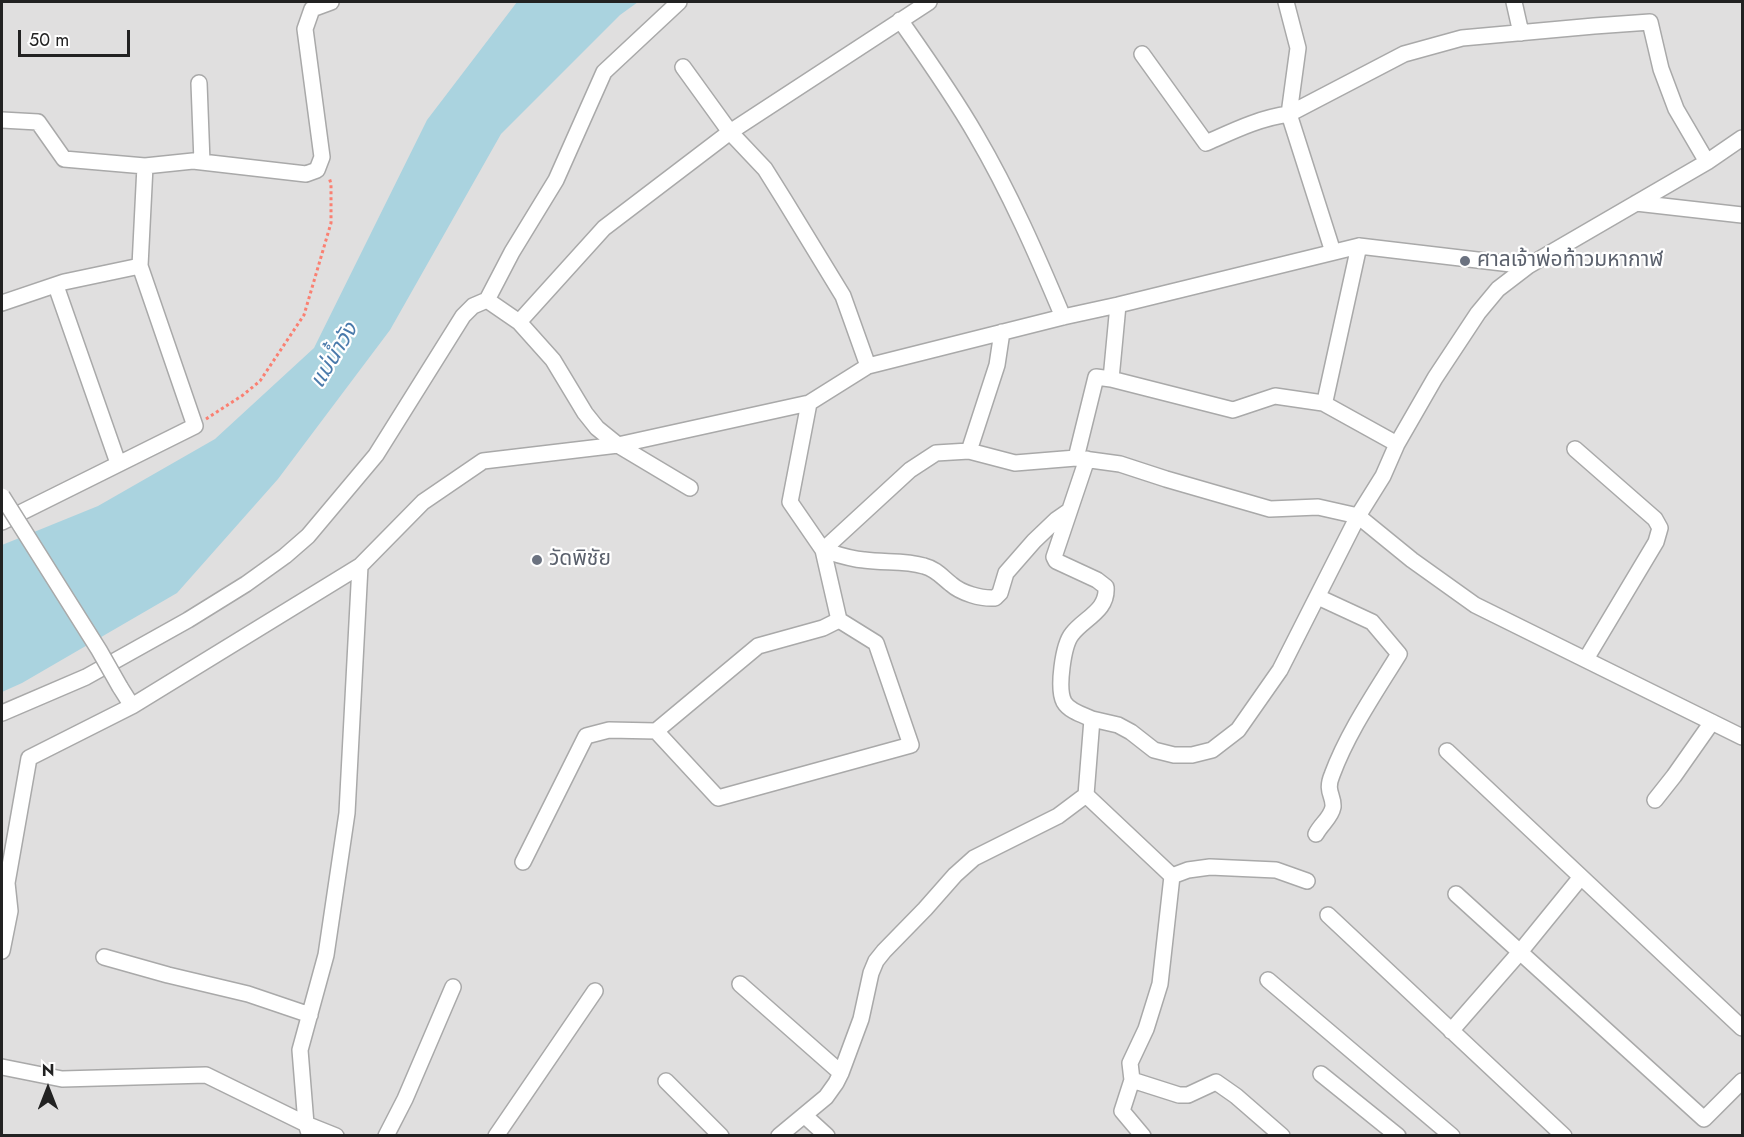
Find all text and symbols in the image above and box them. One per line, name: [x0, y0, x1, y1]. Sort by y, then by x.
scale bar: [21, 18, 134, 56]
text: 50 m: [29, 27, 69, 53]
place label: ศาลเจ้าพ่อท้าวมหากาฬ: [1477, 248, 1663, 274]
marker: ศาลเจ้าพ่อท้าวมหากาฬ: [1458, 254, 1472, 268]
water label: แม่น้ำวัง: [305, 319, 365, 393]
place label: วัดพิชัย: [549, 547, 611, 573]
marker: วัดพิชัย: [530, 553, 544, 567]
north arrow: [18, 1059, 78, 1119]
text: N: [42, 1059, 54, 1082]

